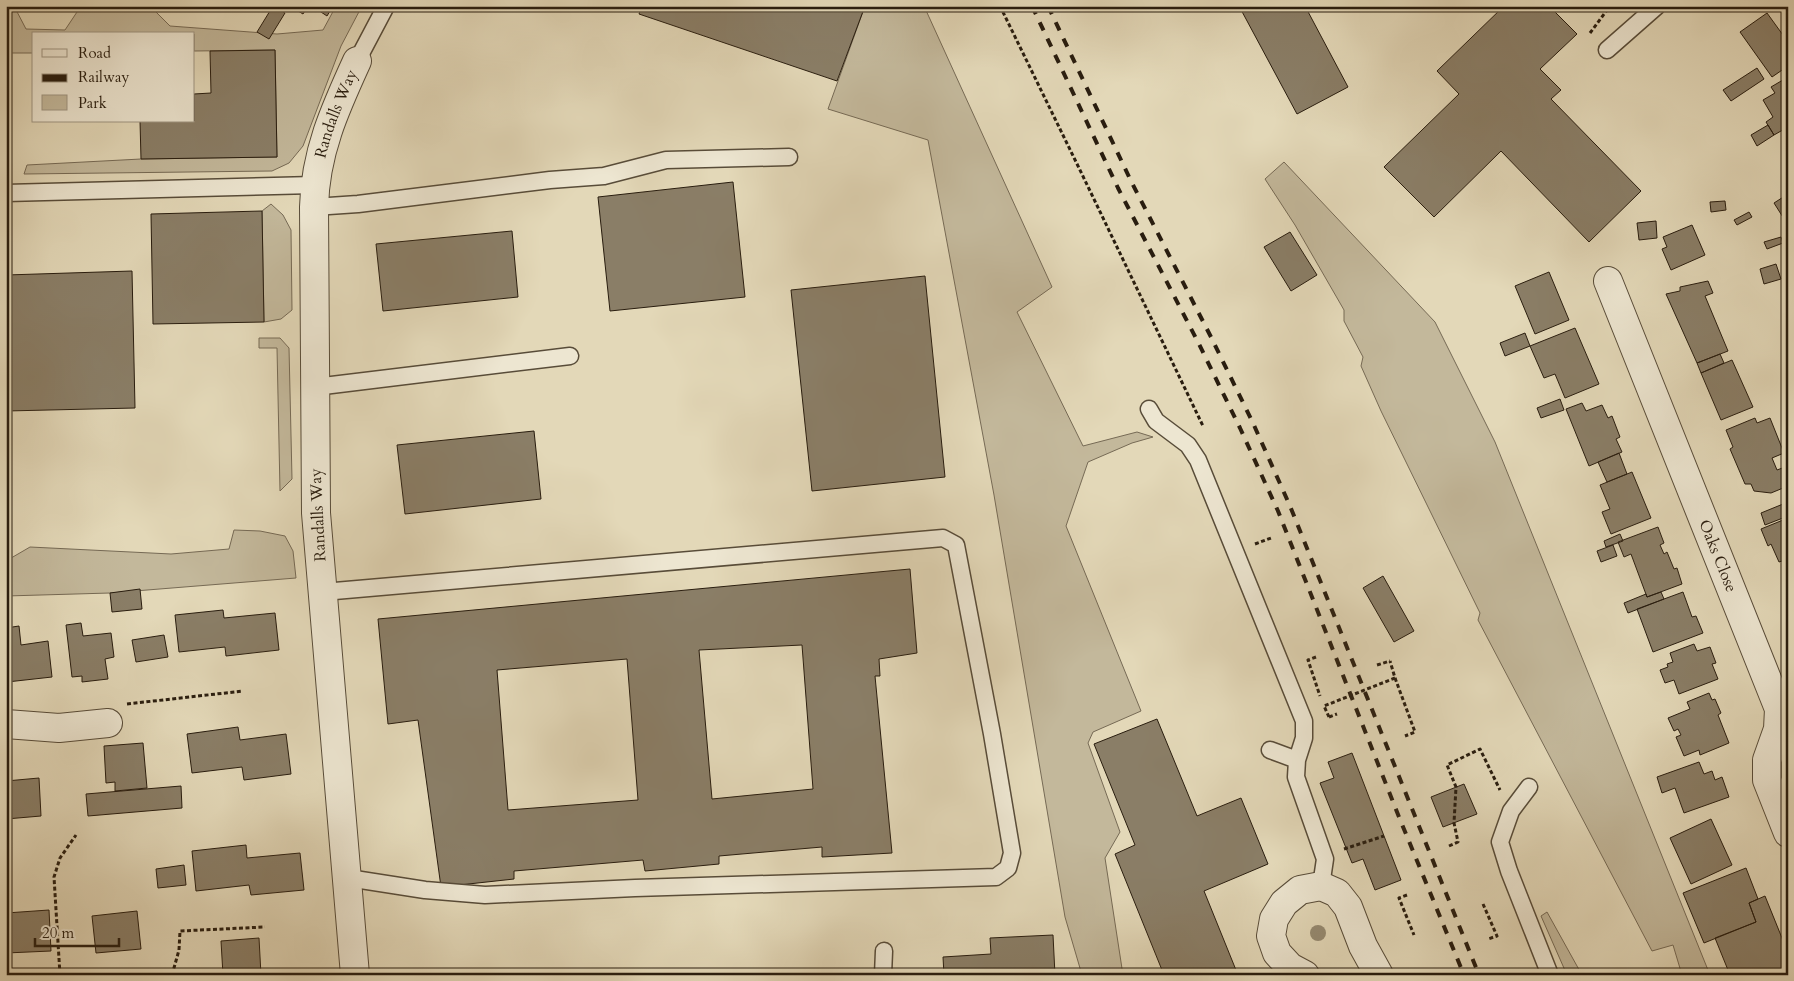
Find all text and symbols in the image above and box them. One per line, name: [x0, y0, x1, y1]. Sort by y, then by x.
legend: [32, 32, 195, 122]
text: Road: [78, 43, 111, 63]
street label: Randalls Way: [310, 66, 363, 161]
text: Railway: [78, 67, 129, 87]
text: Park: [78, 93, 107, 113]
street label: Randalls Way: [305, 467, 331, 562]
street label: Oaks Close: [1693, 516, 1742, 596]
scale bar: [35, 916, 119, 948]
text: 20 m: [42, 923, 74, 943]

